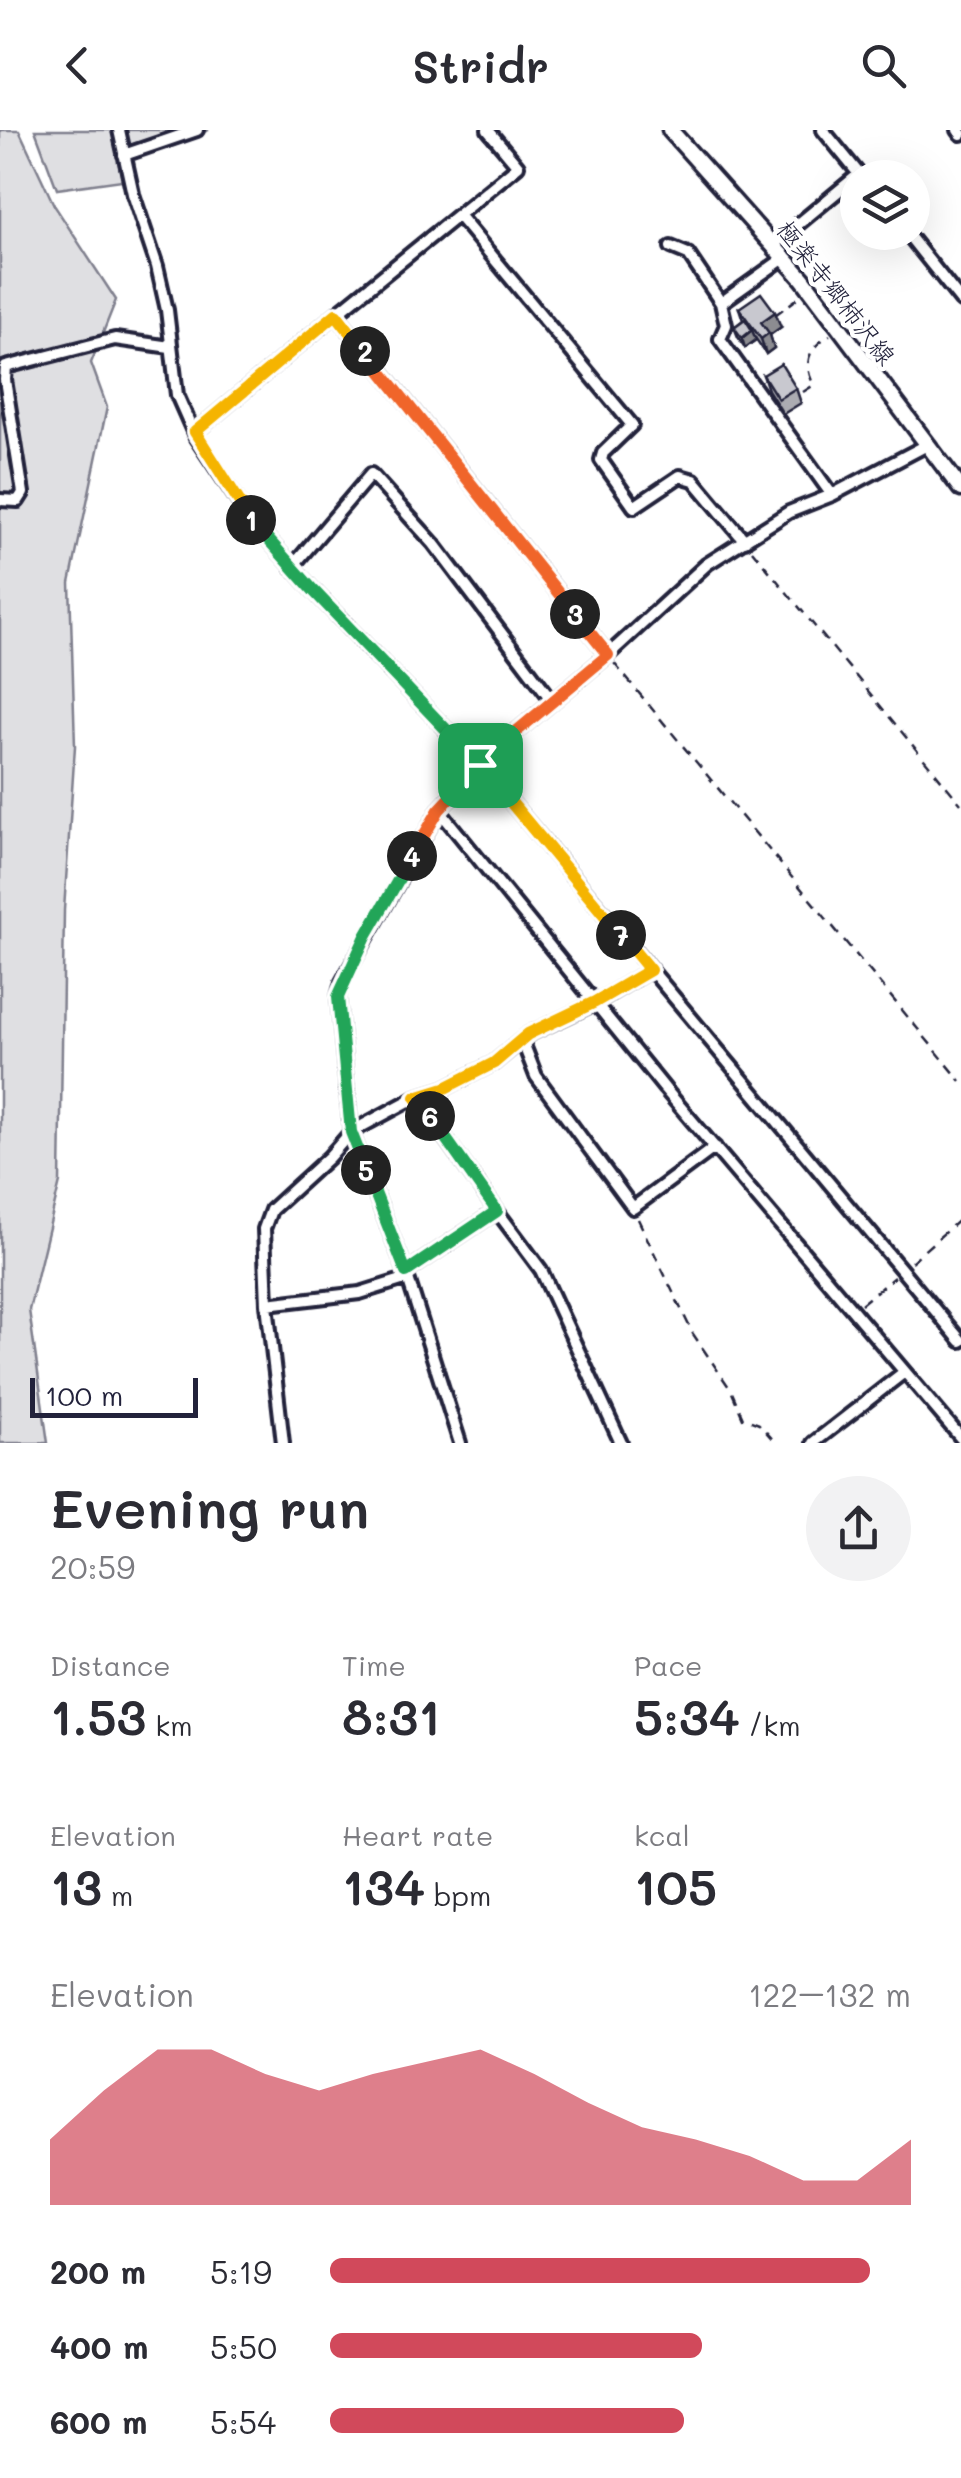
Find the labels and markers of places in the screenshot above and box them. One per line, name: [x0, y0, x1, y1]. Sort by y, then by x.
pin: 2: [340, 326, 390, 376]
pin: 1: [226, 495, 276, 545]
pin: 3: [550, 589, 600, 639]
pin: [438, 723, 523, 808]
pin: 4: [387, 831, 437, 881]
pin: 7: [596, 910, 646, 960]
pin: 6: [405, 1091, 455, 1141]
pin: 5: [341, 1145, 391, 1195]

